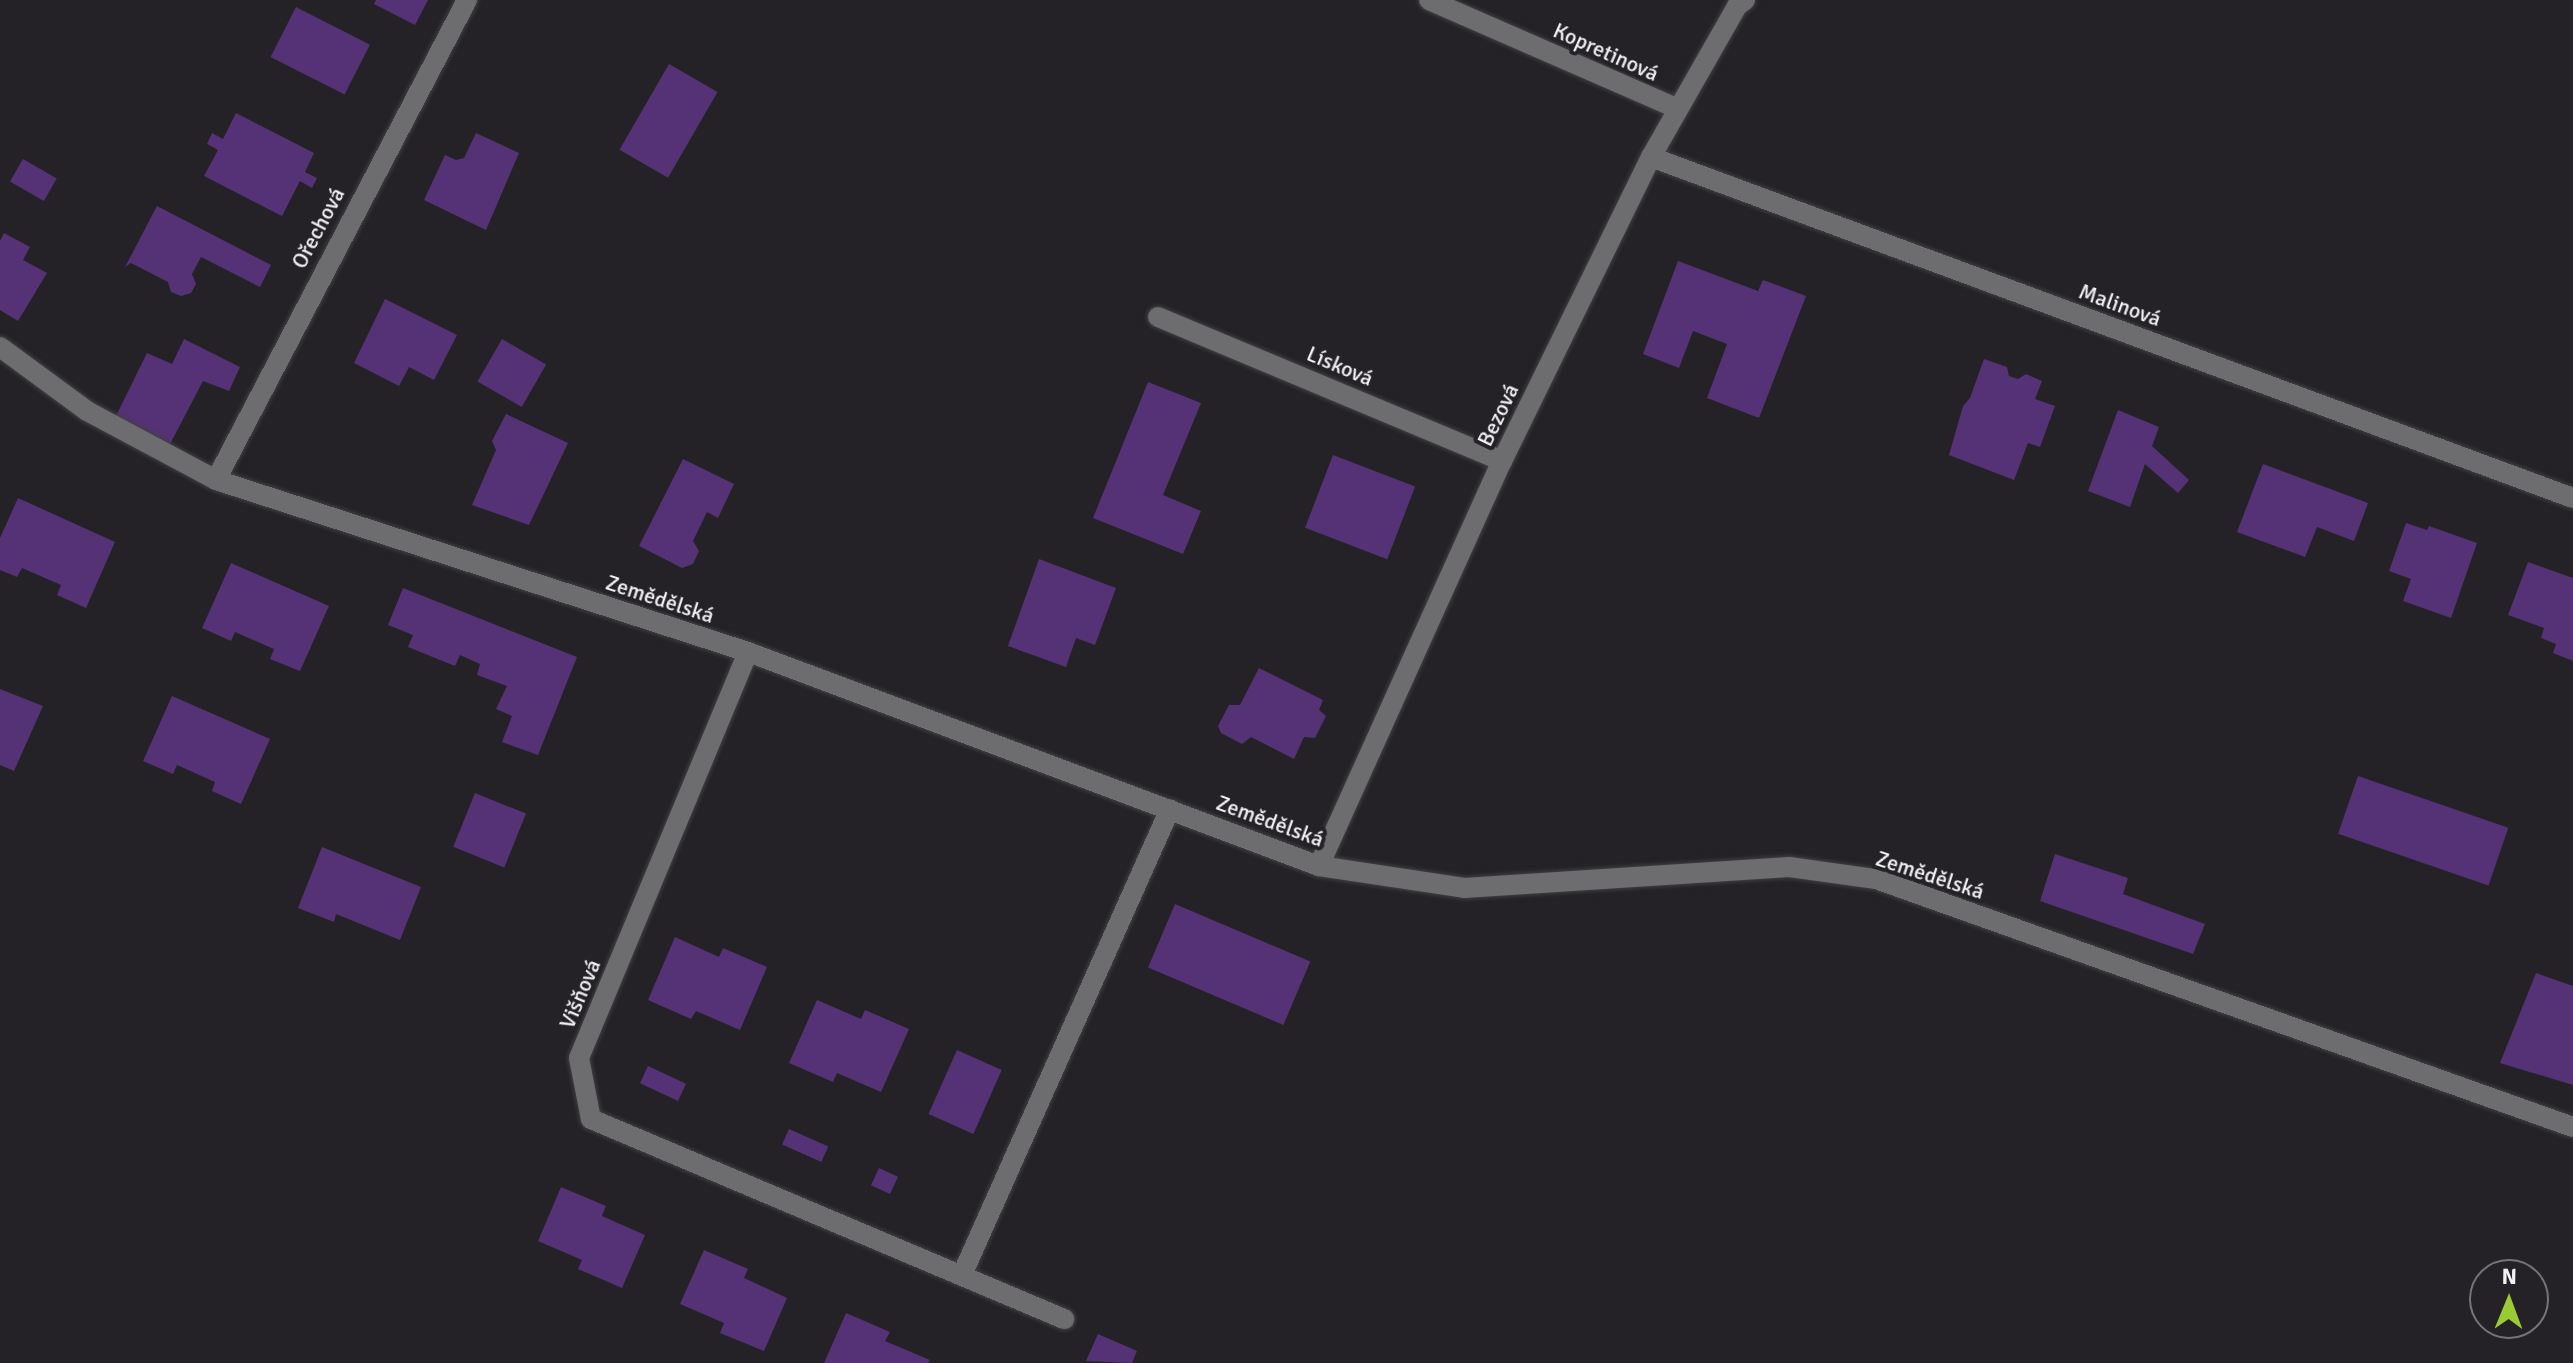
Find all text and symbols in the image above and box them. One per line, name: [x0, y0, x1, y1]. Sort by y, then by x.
street label: Kopretinová: [1549, 17, 1663, 87]
street label: Ořechová: [286, 183, 350, 273]
street label: Malinová: [2075, 278, 2165, 332]
street label: Lísková: [1303, 340, 1377, 392]
street label: Bezová: [1472, 379, 1524, 451]
street label: Zemědělská: [603, 569, 717, 629]
street label: Zemědělská: [1213, 789, 1327, 853]
street label: Zemědělská: [1873, 845, 1987, 905]
street label: Višňová: [554, 955, 606, 1033]
north arrow: [2469, 1259, 2549, 1339]
text: N: [2502, 1263, 2517, 1290]

